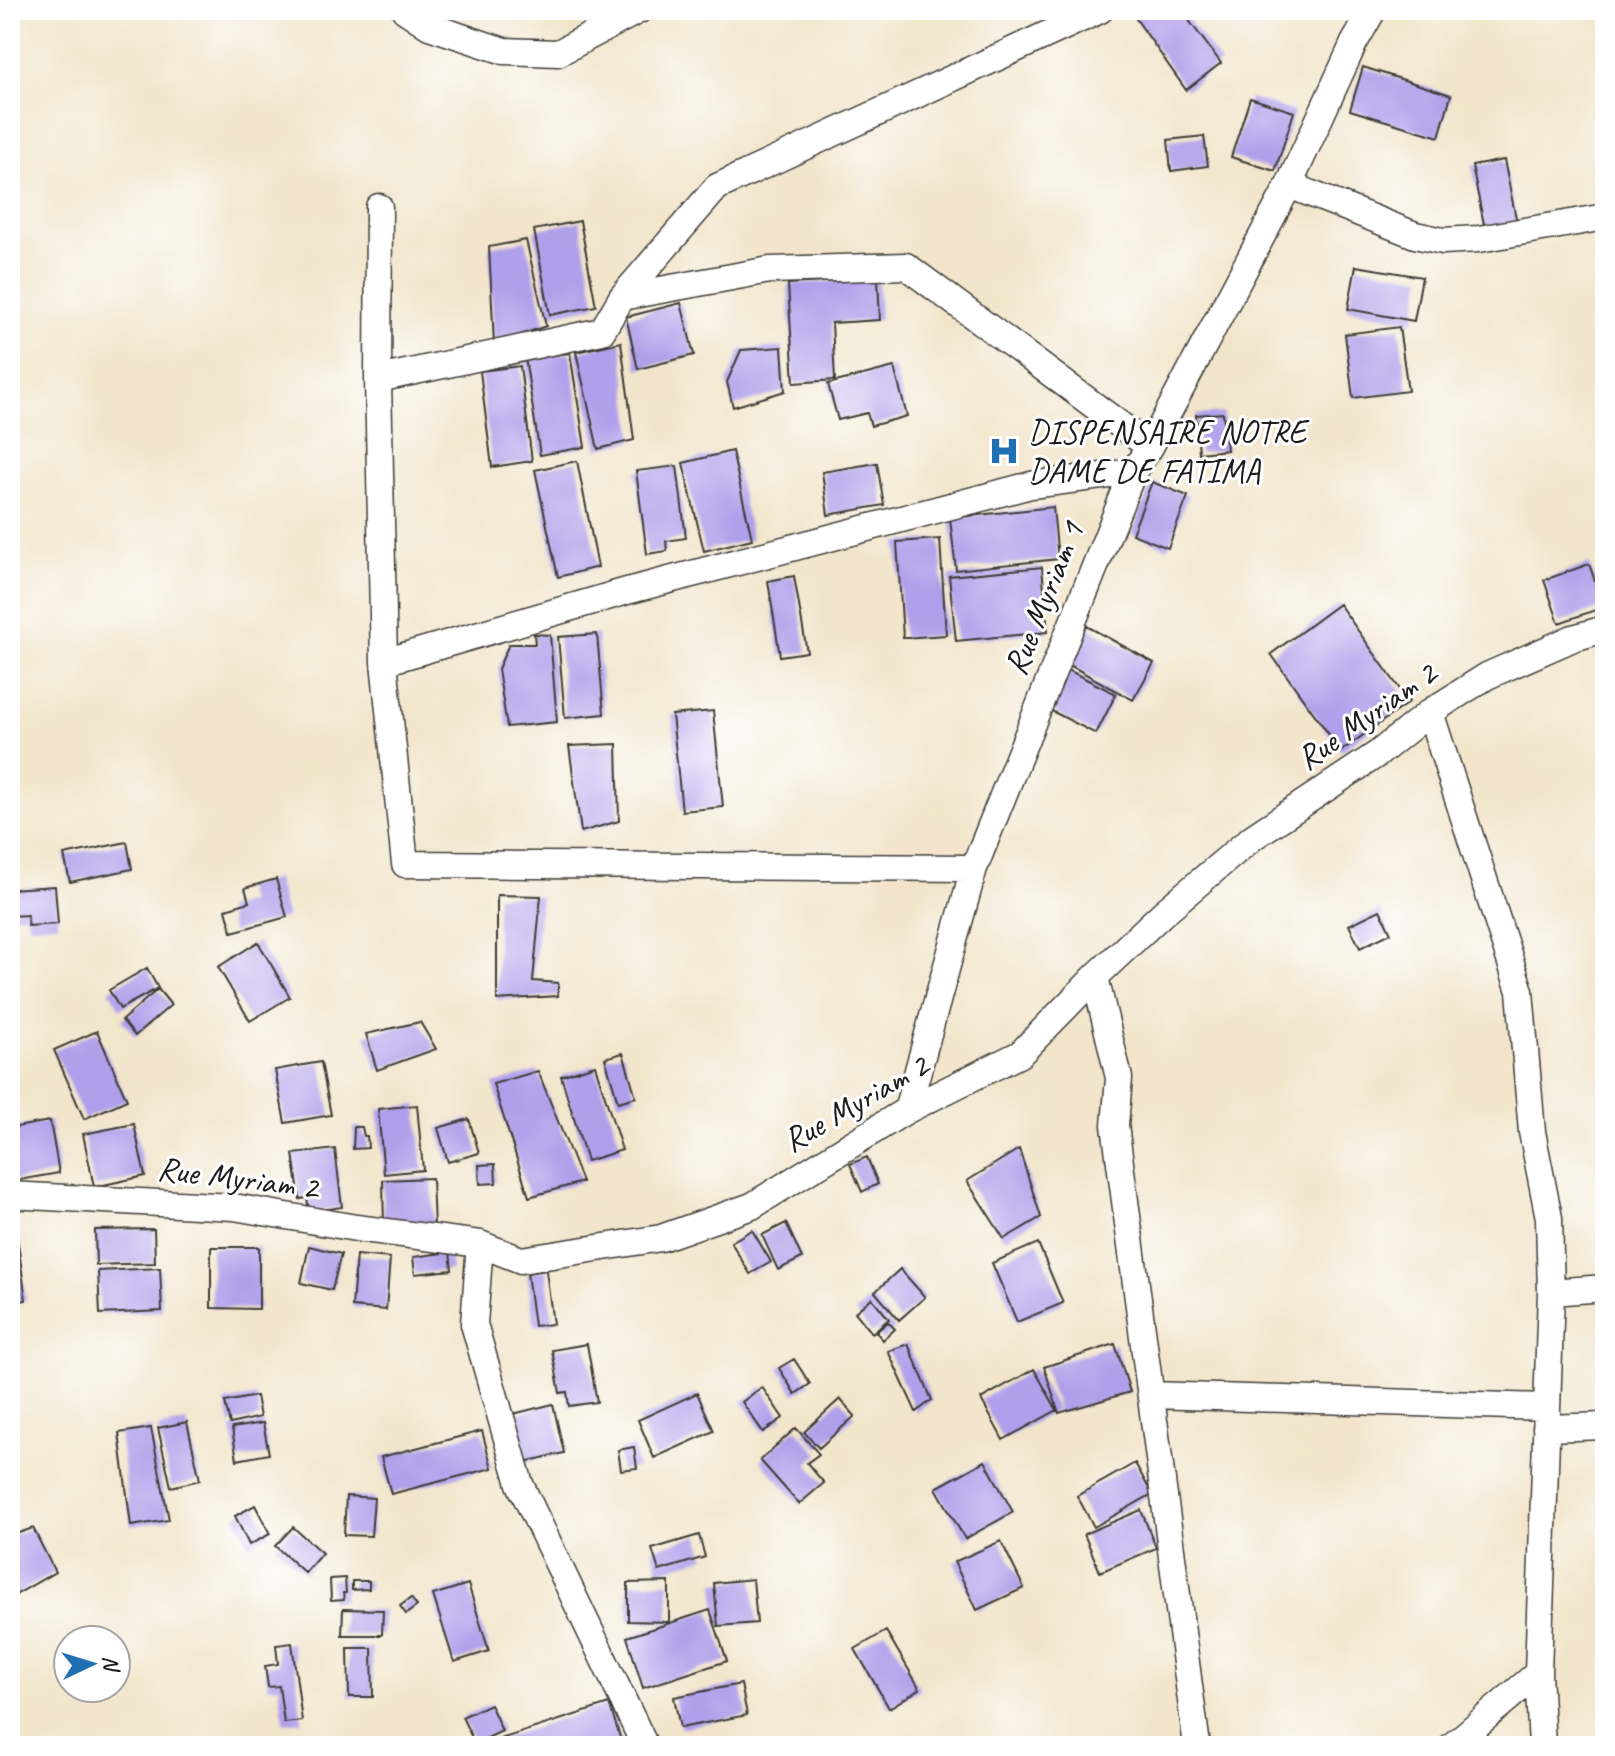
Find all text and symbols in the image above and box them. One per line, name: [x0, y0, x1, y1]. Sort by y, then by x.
place label: DISPENSAIRE NOTRE DAME DE FATIMA: [1028, 410, 1310, 492]
hospital icon: DISPENSAIRE NOTRE DAME DE FATIMA: [987, 434, 1021, 468]
street label: Rue Myriam 1: [993, 514, 1094, 681]
street label: Rue Myriam 2: [1288, 650, 1447, 779]
street label: Rue Myriam 2: [775, 1042, 938, 1161]
street label: Rue Myriam 2: [155, 1146, 323, 1209]
north arrow: [52, 1624, 132, 1704]
text: N: [97, 1655, 126, 1674]

